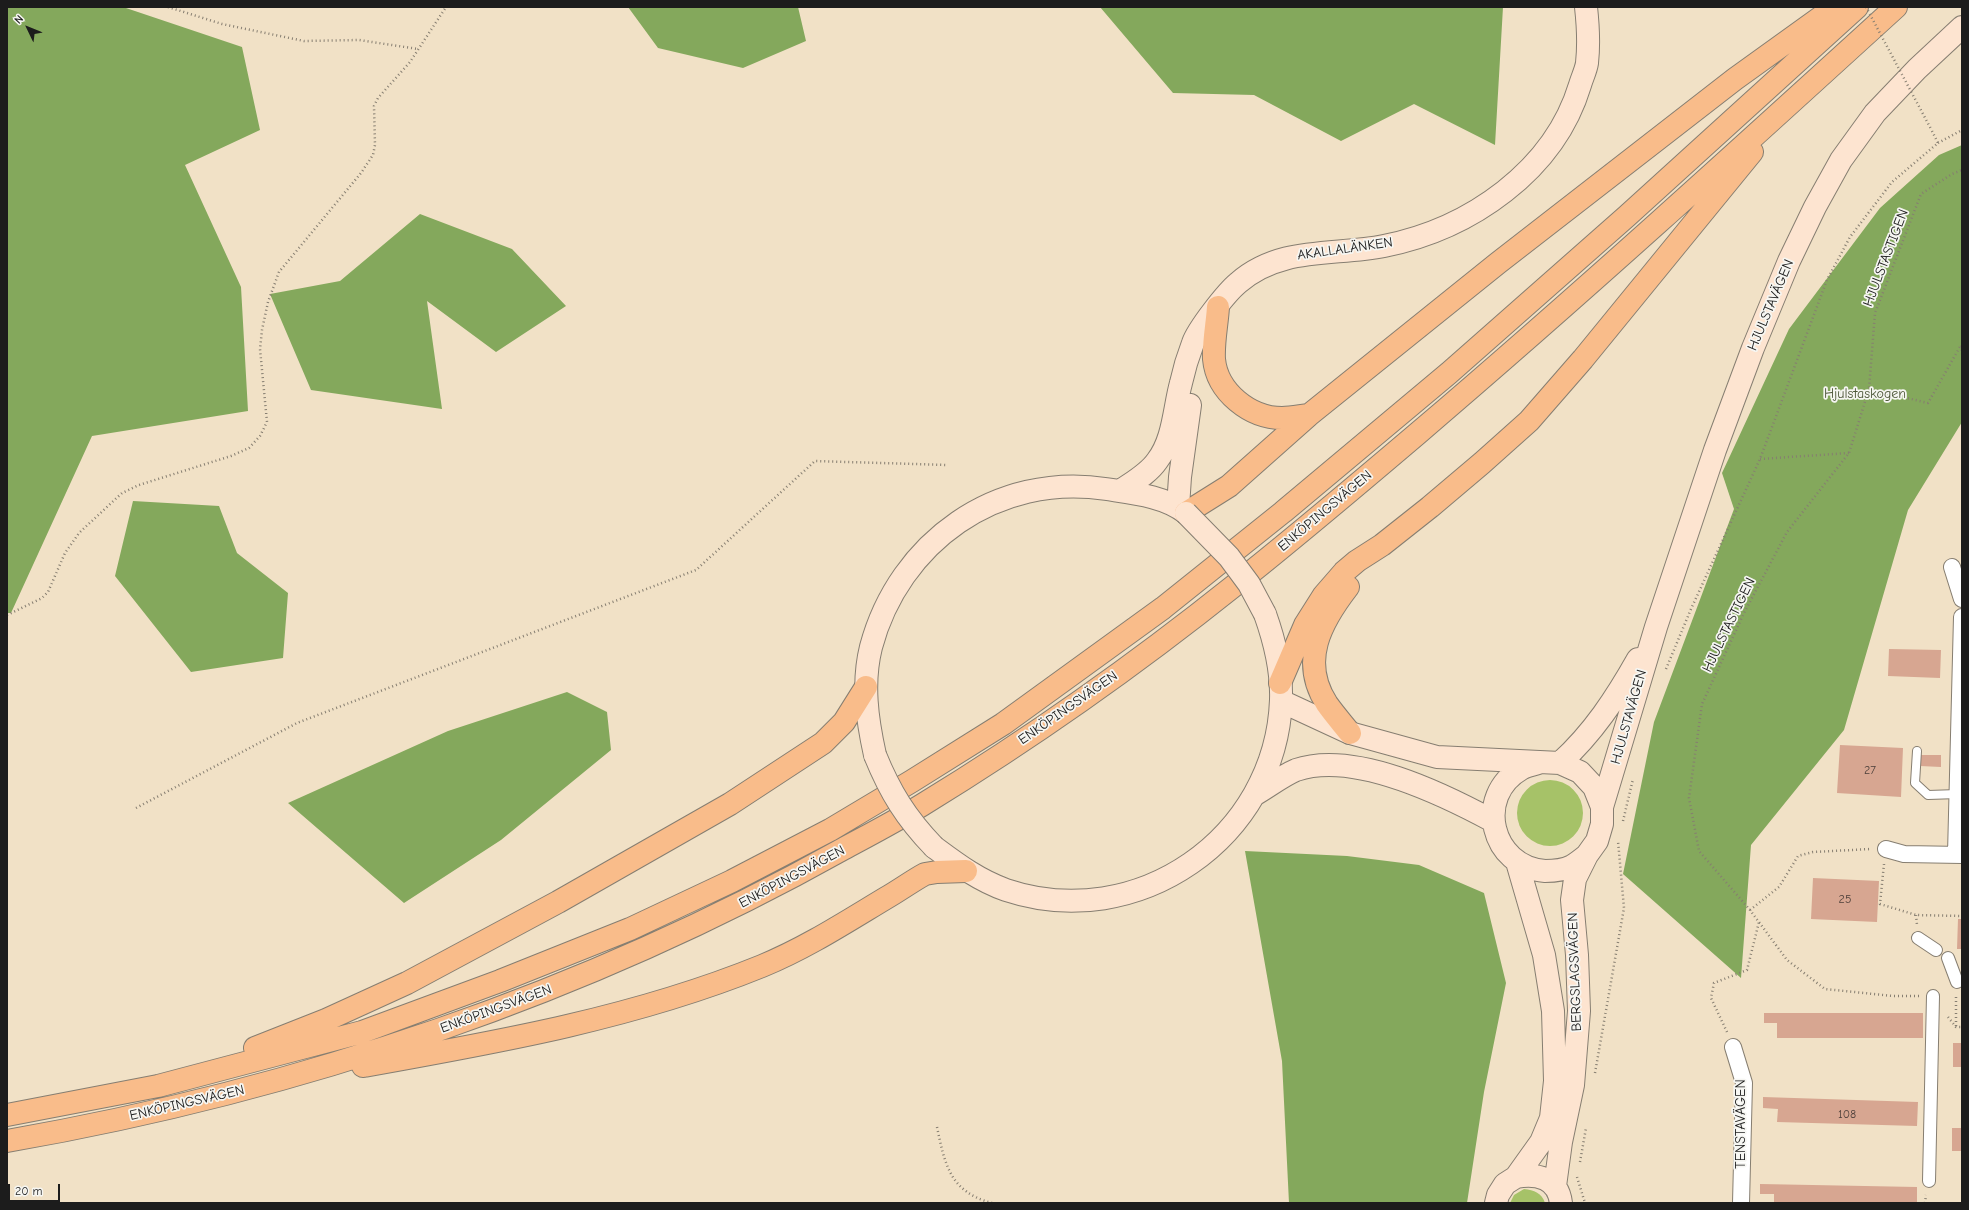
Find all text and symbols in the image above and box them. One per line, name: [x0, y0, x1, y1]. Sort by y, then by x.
north arrow: [8, 8, 48, 48]
text: N: [12, 12, 26, 27]
street label: HJULSTASTIGEN: [1860, 207, 1912, 309]
street label: AKALLALÄNKEN: [1296, 234, 1394, 264]
street label: HJULSTAVÄGEN: [1744, 257, 1798, 353]
park label: Hjulstaskogen: [1824, 386, 1906, 402]
street label: ENKÖPINGSVÄGEN: [1275, 467, 1375, 555]
street label: HJULSTASTIGEN: [1699, 575, 1759, 675]
street label: ENKÖPINGSVÄGEN: [1015, 668, 1121, 748]
street label: HJULSTAVÄGEN: [1607, 668, 1651, 766]
house number: 27: [1864, 764, 1876, 778]
street label: ENKÖPINGSVÄGEN: [736, 842, 848, 912]
house number: 25: [1839, 893, 1851, 907]
street label: BERGSLAGSVÄGEN: [1565, 912, 1585, 1032]
street label: ENKÖPINGSVÄGEN: [438, 981, 554, 1037]
street label: TENSTAVÄGEN: [1733, 1079, 1749, 1169]
street label: ENKÖPINGSVÄGEN: [128, 1082, 246, 1124]
house number: 108: [1838, 1108, 1856, 1122]
scale bar: [10, 1176, 62, 1202]
text: 20 m: [15, 1184, 43, 1198]

